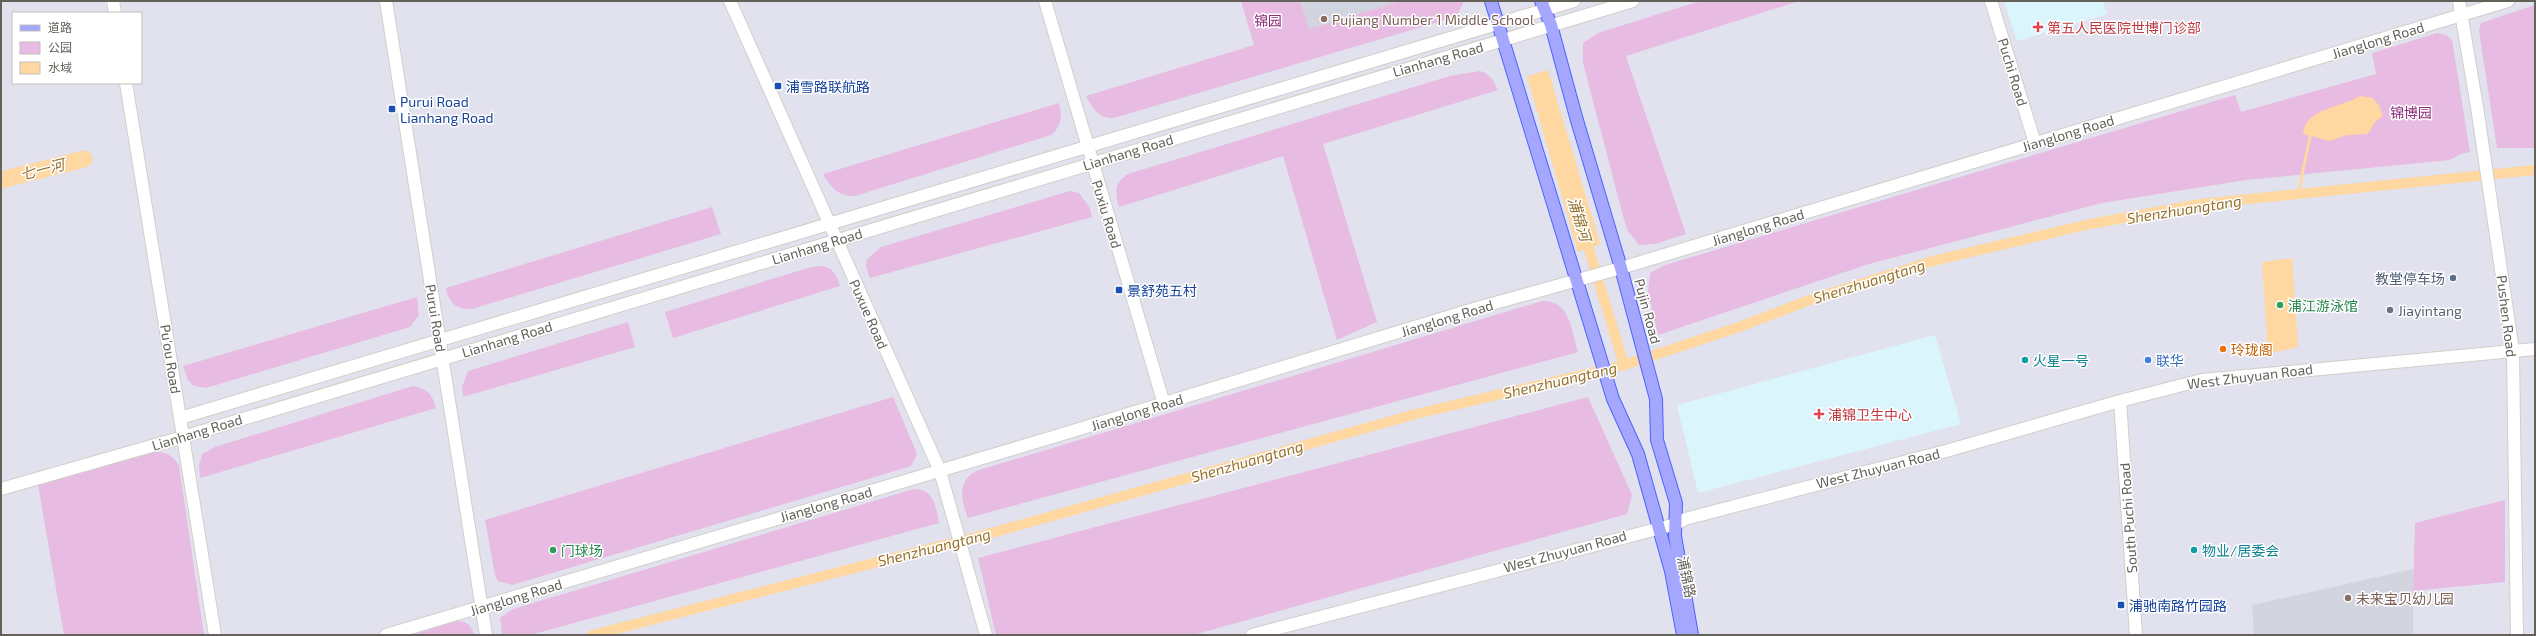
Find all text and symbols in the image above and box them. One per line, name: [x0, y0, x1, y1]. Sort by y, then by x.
place label: Pujiang Number 1 Middle School: [1332, 11, 1535, 28]
legend: [12, 12, 142, 84]
park label: 锦园: [1254, 12, 1282, 29]
marker: Pujiang Number 1 Middle School: [1319, 14, 1329, 24]
street label: Jianglong Road: [2330, 18, 2426, 62]
place label: 第五人民医院世博门诊部: [2047, 19, 2201, 36]
text: 道路: [48, 20, 72, 34]
marker: 第五人民医院世博门诊部: [2032, 21, 2044, 33]
street label: Puchi Road: [1995, 36, 2031, 108]
street label: Lianhang Road: [1391, 38, 1485, 80]
text: 公园: [48, 40, 72, 54]
text: 水域: [48, 60, 72, 74]
place label: 浦雪路联航路: [786, 78, 870, 95]
marker: 浦雪路联航路: [773, 81, 783, 91]
place label: Purui Road Lianhang Road: [400, 93, 494, 126]
marker: Purui Road Lianhang Road: [387, 104, 397, 114]
park label: 锦博园: [2390, 104, 2432, 121]
street label: Jianglong Road: [2020, 111, 2116, 155]
street label: Lianhang Road: [1081, 130, 1175, 174]
water label: 七一河: [18, 154, 69, 183]
street label: Puxiu Road: [1089, 178, 1125, 250]
water label: Shenzhuangtang: [2125, 191, 2243, 227]
water label: 浦锦河: [1565, 195, 1596, 246]
street label: Jianglong Road: [1710, 205, 1806, 249]
street label: Lianhang Road: [770, 224, 864, 268]
water label: Shenzhuangtang: [1811, 255, 1927, 307]
place label: 教堂停车场: [2375, 270, 2445, 287]
marker: 教堂停车场: [2448, 273, 2458, 283]
street label: Pushen Road: [2494, 274, 2520, 358]
street label: Puxue Road: [846, 277, 892, 351]
street label: Pujin Road: [1631, 277, 1665, 345]
place label: 景舒苑五村: [1127, 282, 1197, 299]
street label: Purui Road: [422, 283, 450, 353]
marker: 景舒苑五村: [1114, 285, 1124, 295]
street label: Jianglong Road: [1399, 296, 1495, 340]
place label: 浦江游泳馆: [2288, 297, 2358, 314]
marker: 浦江游泳馆: [2275, 300, 2285, 310]
place label: Jiayintang: [2398, 302, 2462, 319]
marker: Jiayintang: [2385, 305, 2395, 315]
street label: Lianhang Road: [460, 317, 554, 361]
street label: Pu'ou Road: [157, 323, 185, 395]
place label: 玲珑阁: [2231, 341, 2273, 358]
marker: 玲珑阁: [2218, 344, 2228, 354]
place label: 火星一号: [2033, 352, 2089, 369]
place label: 联华: [2156, 352, 2184, 369]
marker: 火星一号: [2020, 355, 2030, 365]
marker: 联华: [2143, 355, 2153, 365]
water label: Shenzhuangtang: [1501, 358, 1619, 402]
street label: West Zhuyuan Road: [2186, 360, 2314, 392]
street label: Jianglong Road: [1089, 390, 1185, 434]
place label: 浦锦卫生中心: [1828, 406, 1912, 423]
marker: 浦锦卫生中心: [1813, 408, 1825, 420]
street label: Lianhang Road: [150, 410, 244, 454]
water label: Shenzhuangtang: [1189, 436, 1305, 486]
street label: West Zhuyuan Road: [1814, 444, 1942, 492]
street label: South Puchi Road: [2116, 462, 2140, 574]
street label: Jianglong Road: [778, 483, 874, 525]
water label: Shenzhuangtang: [876, 524, 992, 570]
street label: West Zhuyuan Road: [1502, 526, 1628, 576]
place label: 门球场: [561, 542, 603, 559]
place label: 物业/居委会: [2202, 542, 2279, 559]
marker: 门球场: [548, 545, 558, 555]
marker: 物业/居委会: [2189, 545, 2199, 555]
street label: 浦锦路: [1674, 555, 1700, 599]
street label: Jianglong Road: [468, 575, 564, 619]
place label: 未来宝贝幼儿园: [2356, 590, 2454, 607]
marker: 未来宝贝幼儿园: [2343, 593, 2353, 603]
place label: 浦驰南路竹园路: [2129, 597, 2227, 614]
marker: 浦驰南路竹园路: [2116, 600, 2126, 610]

